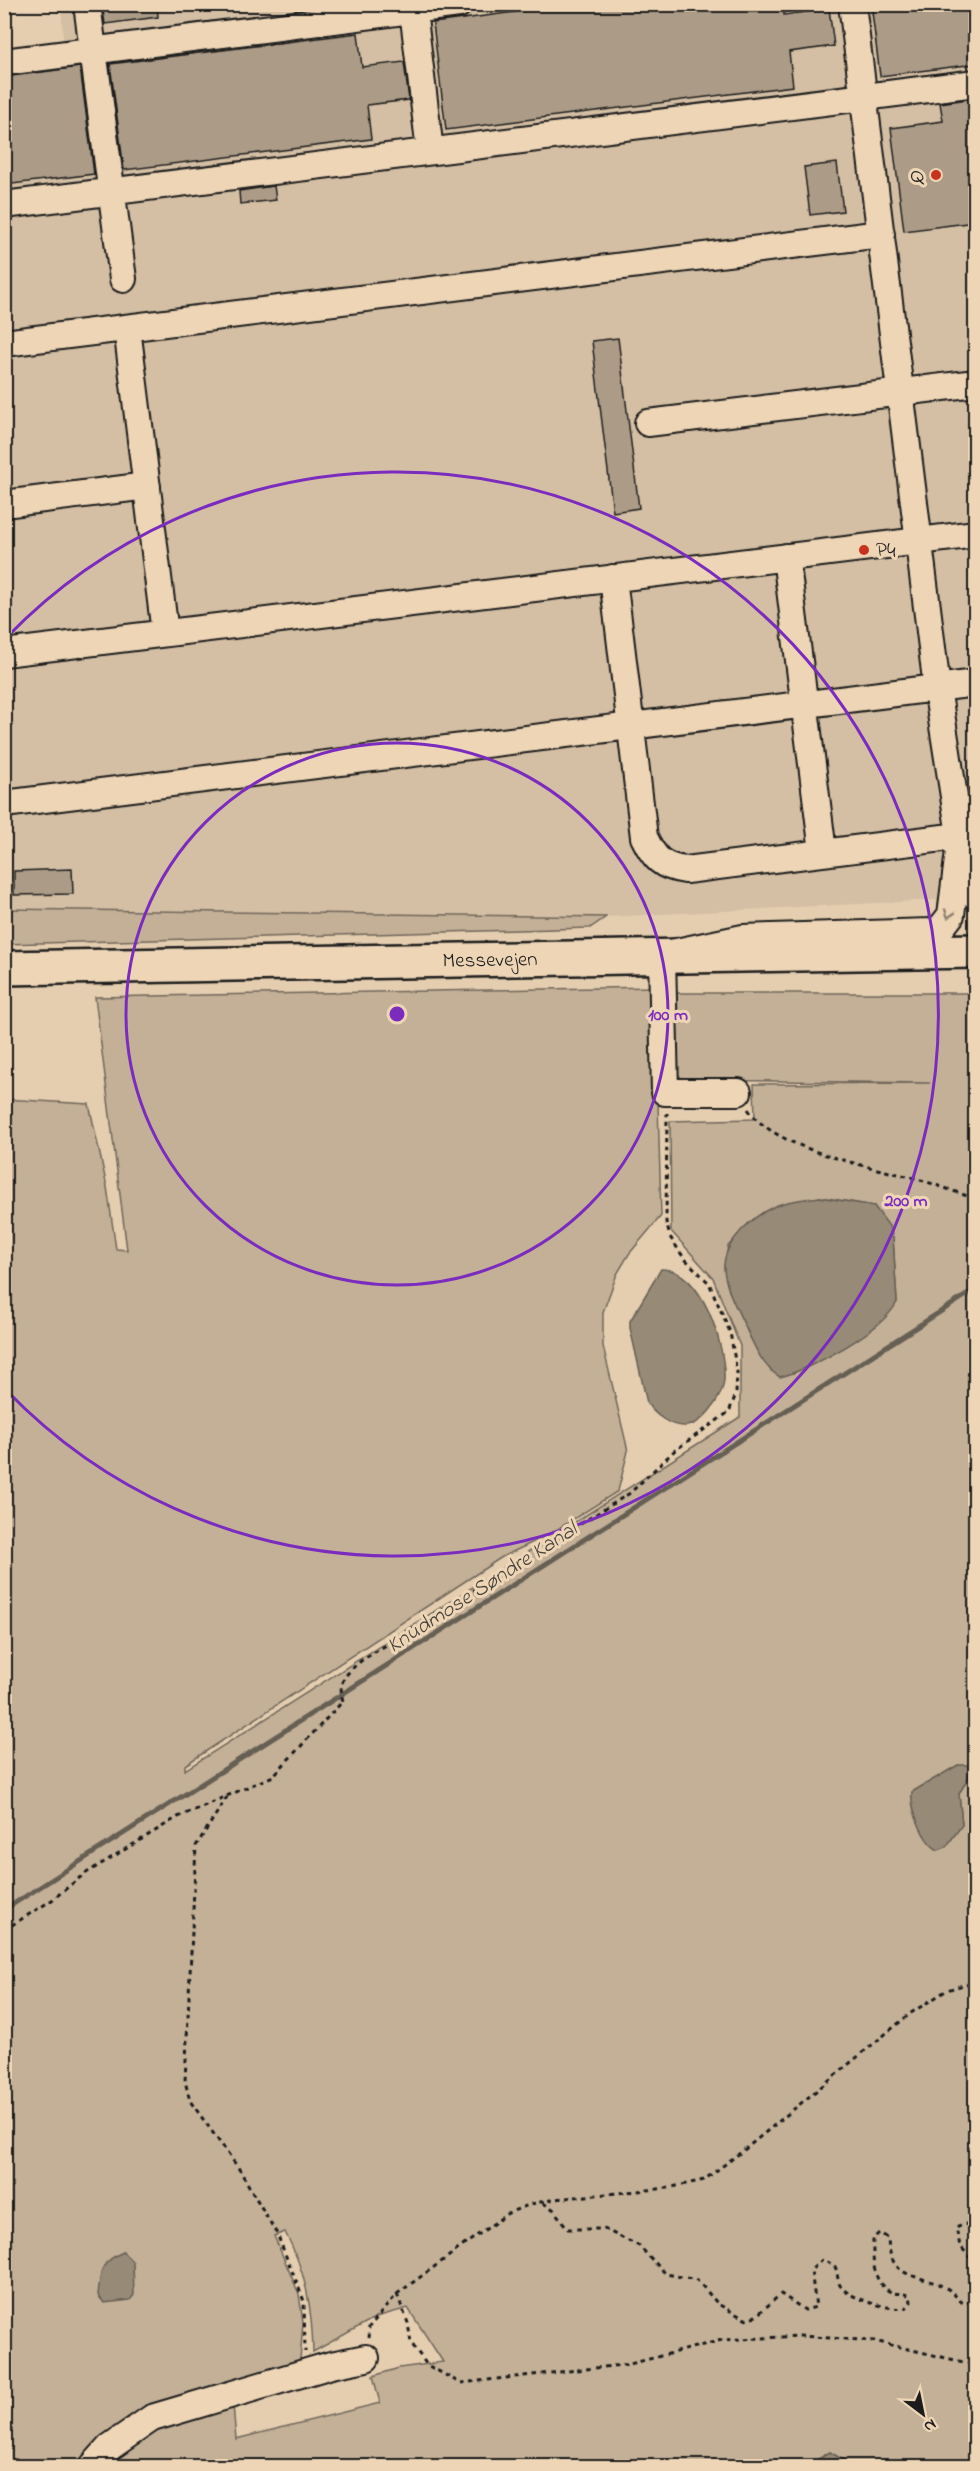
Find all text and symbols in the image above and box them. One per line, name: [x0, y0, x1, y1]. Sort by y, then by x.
place label: Q: [910, 162, 924, 192]
marker: Q: [929, 168, 943, 182]
place label: P4: [876, 537, 896, 567]
marker: P4: [857, 543, 871, 557]
one-way arrow: [944, 908, 956, 918]
street label: Messevejen: [442, 945, 538, 977]
text: 100 m: [648, 1003, 688, 1029]
centre of rings: [387, 1004, 407, 1024]
text: 200 m: [884, 1189, 928, 1215]
water label: Knudmose Søndre Kanal: [381, 1514, 586, 1662]
north arrow: [893, 2384, 953, 2444]
text: N: [919, 2412, 941, 2438]

